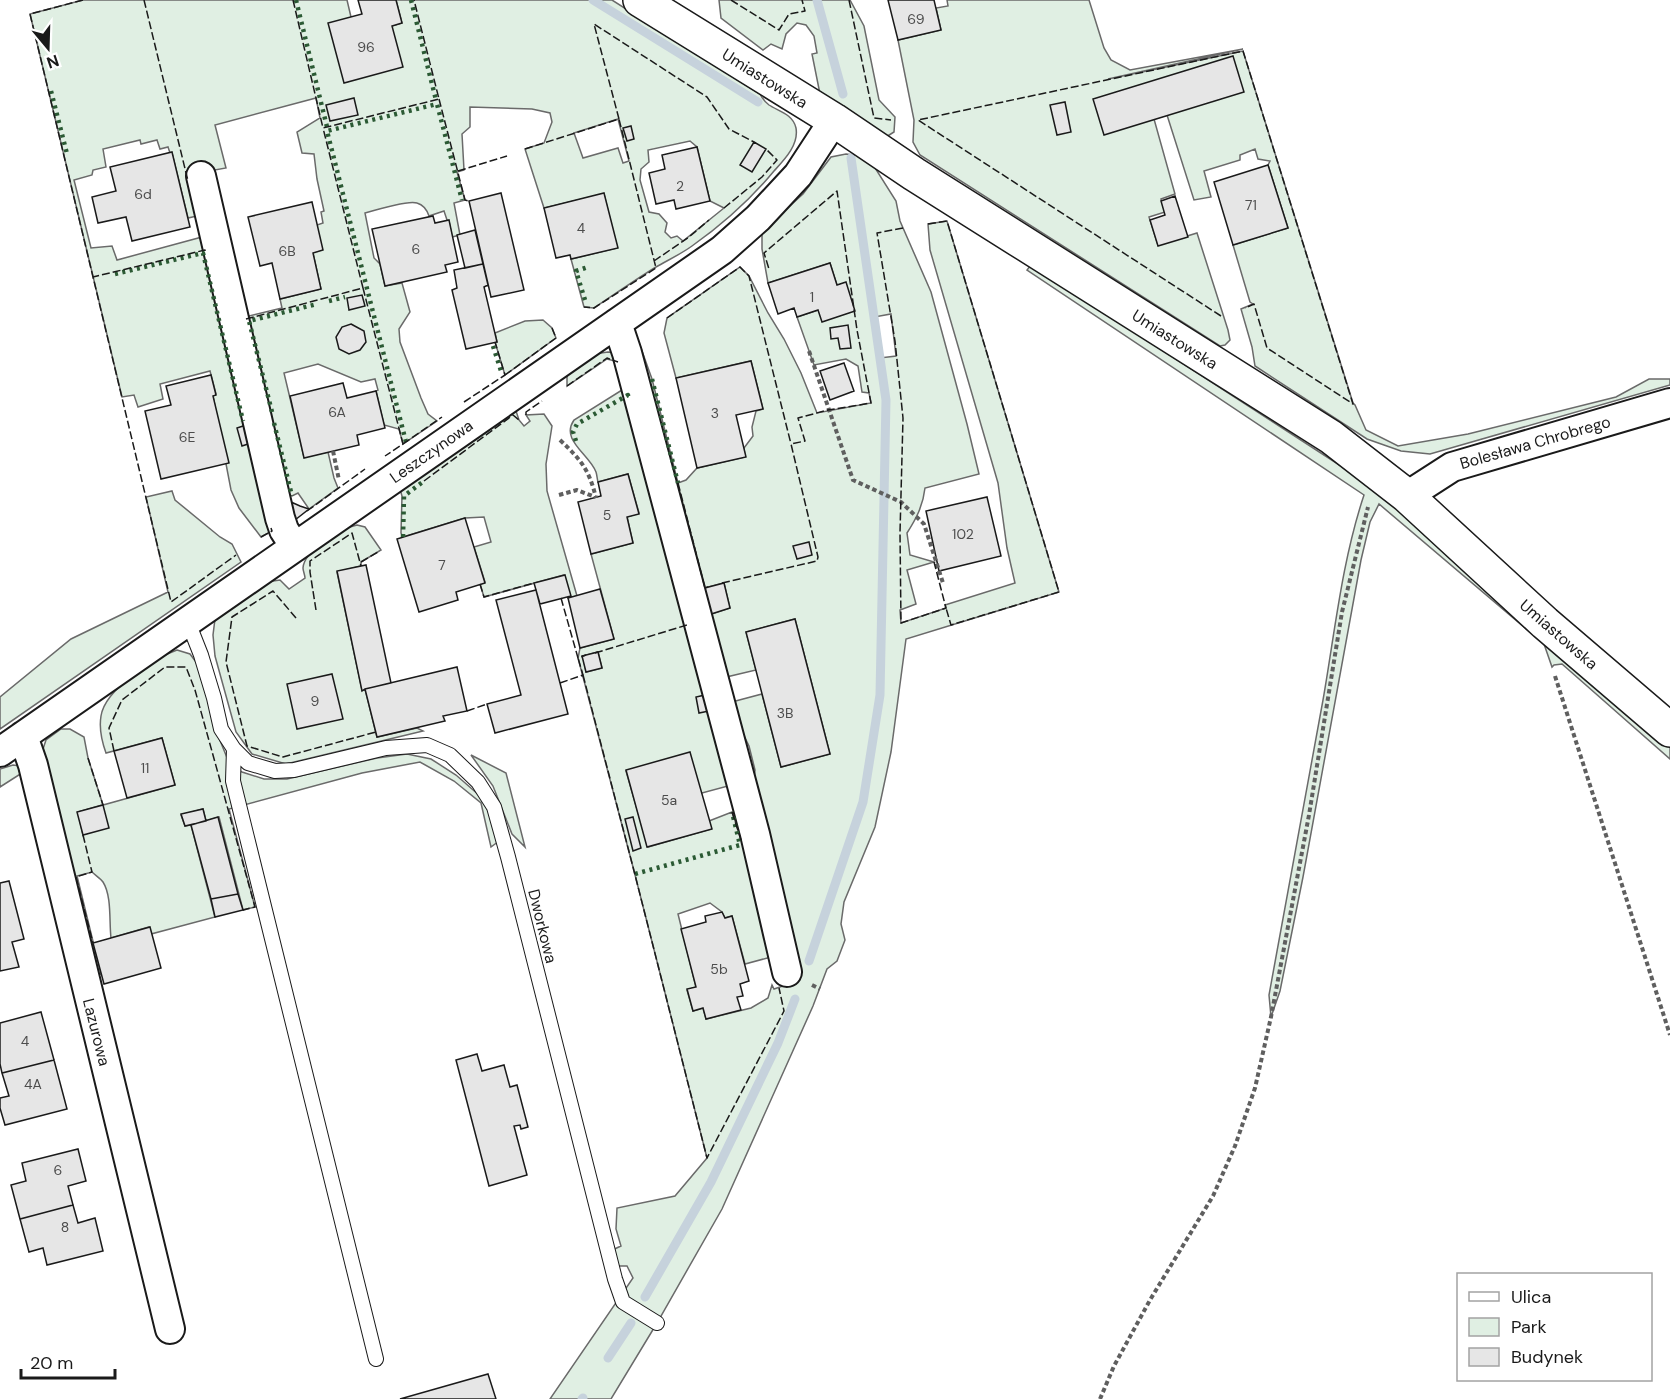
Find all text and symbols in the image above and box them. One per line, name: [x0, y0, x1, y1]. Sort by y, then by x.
house number: 69: [907, 10, 925, 28]
north arrow: [18, 18, 78, 78]
house number: 96: [357, 38, 375, 56]
street label: Umiastowska: [718, 44, 811, 113]
text: N: [44, 50, 62, 74]
house number: 2: [676, 177, 684, 195]
house number: 6d: [134, 185, 152, 203]
house number: 71: [1245, 196, 1257, 214]
house number: 4: [577, 219, 586, 237]
house number: 6: [412, 240, 420, 258]
house number: 6B: [278, 242, 296, 260]
house number: 1: [810, 288, 814, 306]
street label: Umiastowska: [1128, 305, 1221, 374]
house number: 6A: [328, 403, 346, 421]
house number: 3: [711, 404, 719, 422]
street label: Bolesława Chrobrego: [1457, 411, 1613, 474]
street label: Leszczynowa: [386, 415, 477, 488]
house number: 6E: [179, 428, 195, 446]
house number: 5: [603, 506, 611, 524]
house number: 102: [952, 525, 974, 543]
house number: 7: [438, 556, 446, 574]
street label: Umiastowska: [1515, 595, 1602, 674]
house number: 9: [311, 692, 320, 710]
house number: 3B: [777, 704, 793, 722]
house number: 11: [141, 759, 149, 777]
house number: 5a: [661, 791, 677, 809]
street label: Dworkowa: [523, 887, 562, 965]
house number: 5b: [710, 960, 728, 978]
street label: Lazurowa: [78, 996, 115, 1068]
house number: 4: [21, 1032, 30, 1050]
house number: 4A: [24, 1075, 42, 1093]
house number: 6: [54, 1161, 62, 1179]
house number: 8: [61, 1218, 69, 1236]
legend: [1457, 1273, 1652, 1381]
text: Ulica: [1511, 1285, 1551, 1309]
text: Park: [1511, 1315, 1547, 1339]
scale bar: [21, 1342, 116, 1380]
text: Budynek: [1511, 1345, 1583, 1369]
text: 20 m: [30, 1351, 73, 1375]

